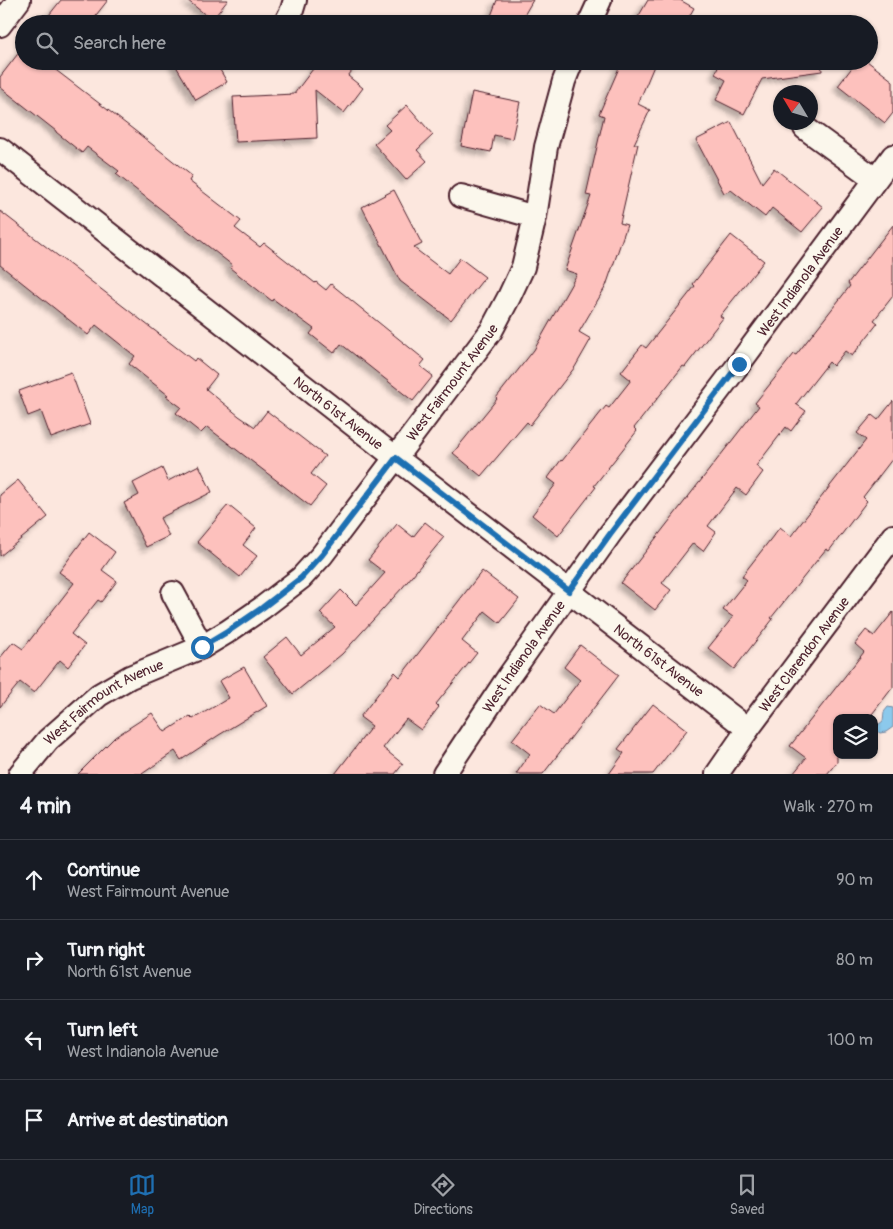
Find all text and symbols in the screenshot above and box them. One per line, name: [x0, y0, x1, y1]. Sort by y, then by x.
search box: [15, 15, 878, 70]
icon: search: [33, 29, 61, 57]
text: Search here: [73, 31, 166, 55]
north arrow: [773, 85, 818, 130]
street label: West Indianola Avenue: [754, 223, 847, 340]
street label: West Fairmount Avenue: [403, 321, 502, 445]
route end: [728, 353, 751, 376]
street label: North 61st Avenue: [290, 373, 386, 454]
street label: West Clarendon Avenue: [756, 594, 853, 716]
street label: West Indianola Avenue: [479, 597, 569, 716]
street label: North 61st Avenue: [610, 621, 707, 701]
route start: [191, 636, 214, 659]
street label: West Fairmount Avenue: [40, 656, 166, 749]
map controls: [833, 714, 878, 759]
button: layers: [833, 714, 878, 759]
text: 4 min: [20, 793, 71, 820]
text: Walk · 270 m: [783, 797, 873, 817]
text: Continue: [67, 858, 140, 882]
icon: ahead: [20, 866, 48, 894]
text: 90 m: [836, 870, 873, 890]
text: West Fairmount Avenue: [67, 882, 229, 902]
text: Turn right: [67, 938, 145, 962]
icon: right: [20, 946, 48, 974]
text: 80 m: [836, 950, 873, 970]
text: North 61st Avenue: [67, 962, 191, 982]
text: Turn left: [67, 1018, 137, 1042]
icon: left: [20, 1026, 48, 1054]
text: 100 m: [827, 1030, 873, 1050]
text: West Indianola Avenue: [67, 1042, 219, 1062]
icon: arrive: [20, 1106, 48, 1134]
text: Arrive at destination: [67, 1108, 228, 1132]
tab: Map: [128, 1171, 156, 1218]
tab: Directions: [413, 1171, 473, 1218]
tab: Saved: [730, 1171, 765, 1218]

